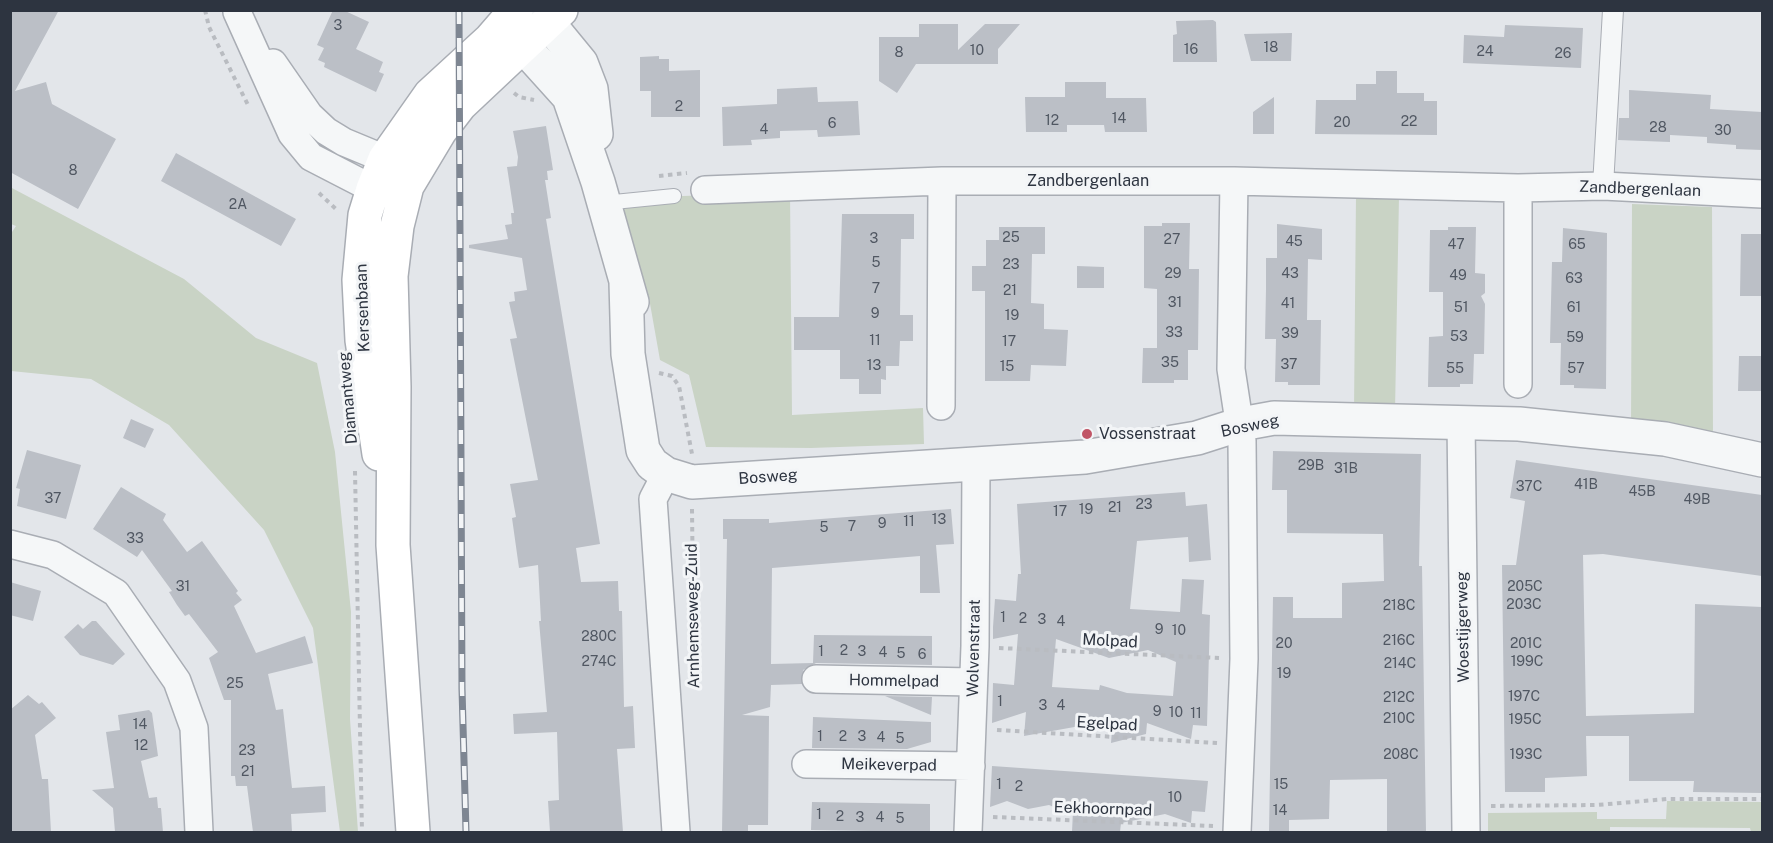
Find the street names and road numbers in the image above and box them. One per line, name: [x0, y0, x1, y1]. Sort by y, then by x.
street label: Zandbergenlaan: [1027, 171, 1149, 191]
street label: Zandbergenlaan: [1579, 177, 1701, 201]
street label: Kersenbaan: [352, 263, 374, 353]
street label: Diamantweg: [334, 351, 362, 445]
street label: Bosweg: [1219, 410, 1281, 442]
street label: Bosweg: [738, 465, 798, 489]
street label: Arnhemseweg-Zuid: [682, 543, 704, 689]
street label: Woestijgerweg: [1452, 571, 1474, 683]
street label: Wolvenstraat: [964, 599, 984, 697]
street label: Molpad: [1082, 630, 1138, 652]
street label: Hommelpad: [849, 671, 939, 691]
street label: Egelpad: [1076, 713, 1138, 735]
street label: Meikeverpad: [841, 755, 937, 775]
street label: Eekhoornpad: [1053, 798, 1153, 820]

